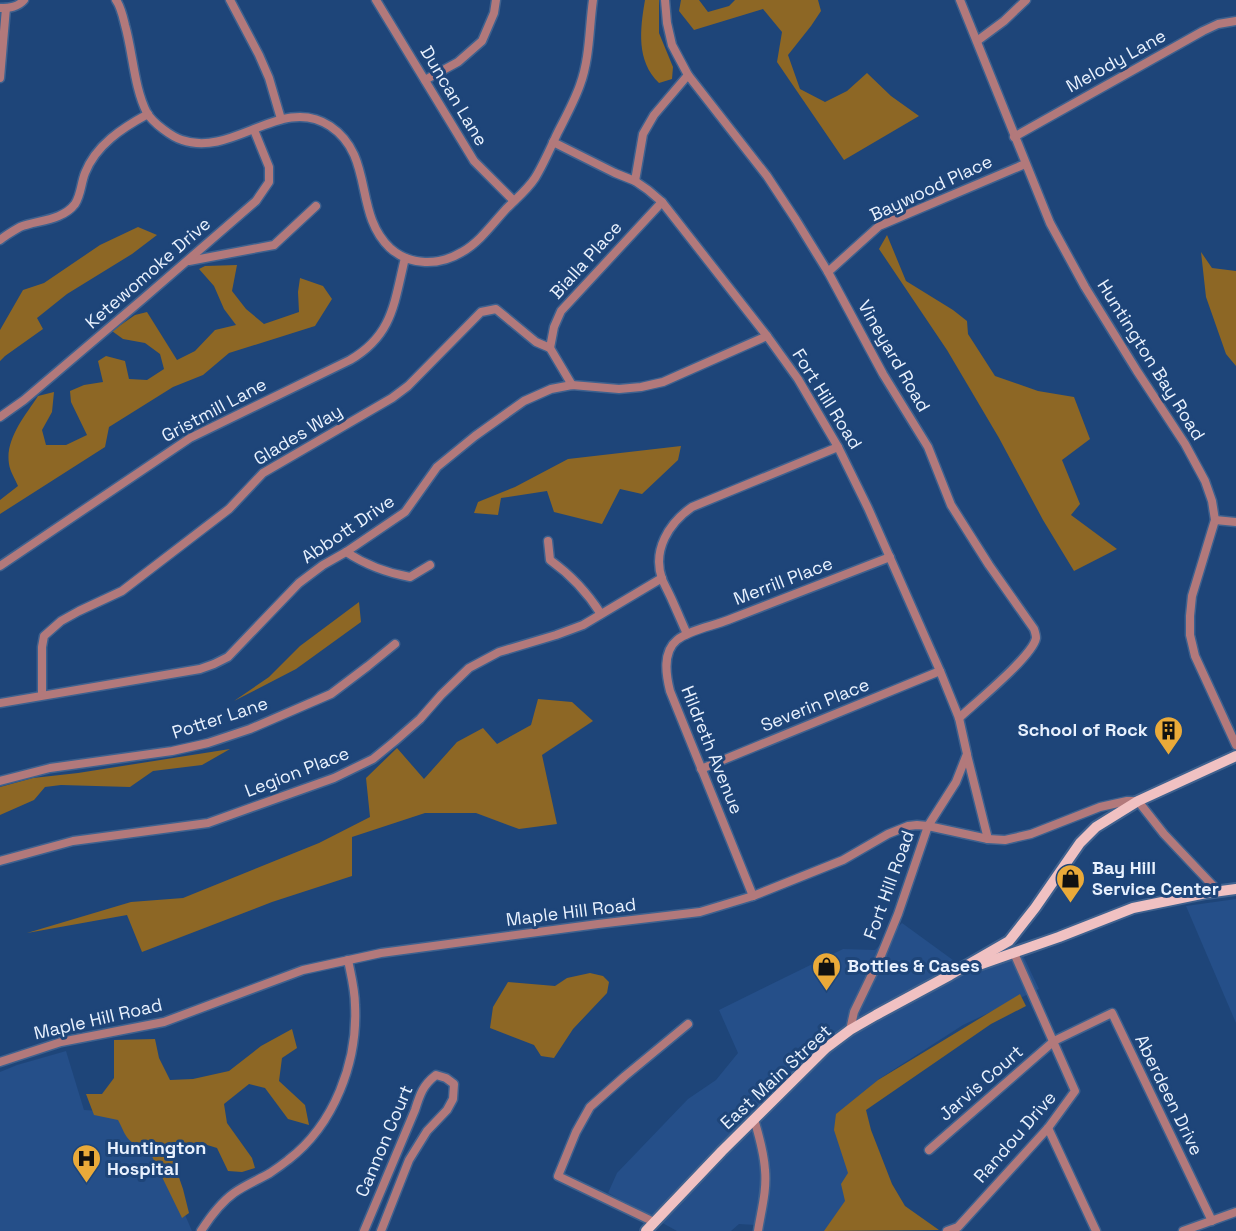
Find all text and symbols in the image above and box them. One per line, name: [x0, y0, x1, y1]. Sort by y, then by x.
street label: Melody Lane: [1062, 24, 1170, 97]
street label: Duncan Lane: [416, 42, 493, 150]
street label: Baywood Place: [866, 149, 996, 226]
street label: Ketewomoke Drive: [80, 212, 215, 333]
street label: Bialla Place: [545, 216, 627, 303]
street label: Huntington Bay Road: [1093, 275, 1210, 444]
street label: Vineyard Road: [853, 296, 936, 416]
street label: Fort Hill Road: [787, 344, 867, 453]
street label: Gristmill Lane: [157, 372, 270, 447]
street label: Glades Way: [249, 399, 346, 470]
street label: Abbott Drive: [297, 489, 399, 568]
street label: Merrill Place: [730, 551, 836, 610]
street label: Severin Place: [757, 672, 872, 737]
street label: Hildreth Avenue: [676, 682, 749, 817]
street label: Potter Lane: [169, 691, 271, 744]
building icon: School of Rock: [1153, 714, 1185, 756]
place label: School of Rock: [1018, 718, 1148, 741]
street label: Legion Place: [241, 741, 352, 802]
street label: Fort Hill Road: [858, 827, 919, 942]
place label: Bay Hill Service Center: [1092, 856, 1219, 900]
shop icon: Bay Hill Service Center: [1055, 862, 1087, 904]
street label: Maple Hill Road: [504, 892, 637, 931]
shop icon: Bottles & Cases: [810, 950, 842, 992]
place label: Bottles & Cases: [847, 954, 980, 977]
street label: Maple Hill Road: [31, 993, 164, 1044]
street label: East Main Street: [715, 1019, 836, 1134]
street label: Aberdeen Drive: [1130, 1031, 1209, 1159]
street label: Jarvis Court: [934, 1040, 1028, 1126]
street label: Cannon Court: [350, 1081, 417, 1200]
street label: Randou Drive: [968, 1086, 1061, 1187]
place label: Huntington Hospital: [107, 1136, 206, 1180]
hospital icon: Huntington Hospital: [70, 1142, 102, 1184]

